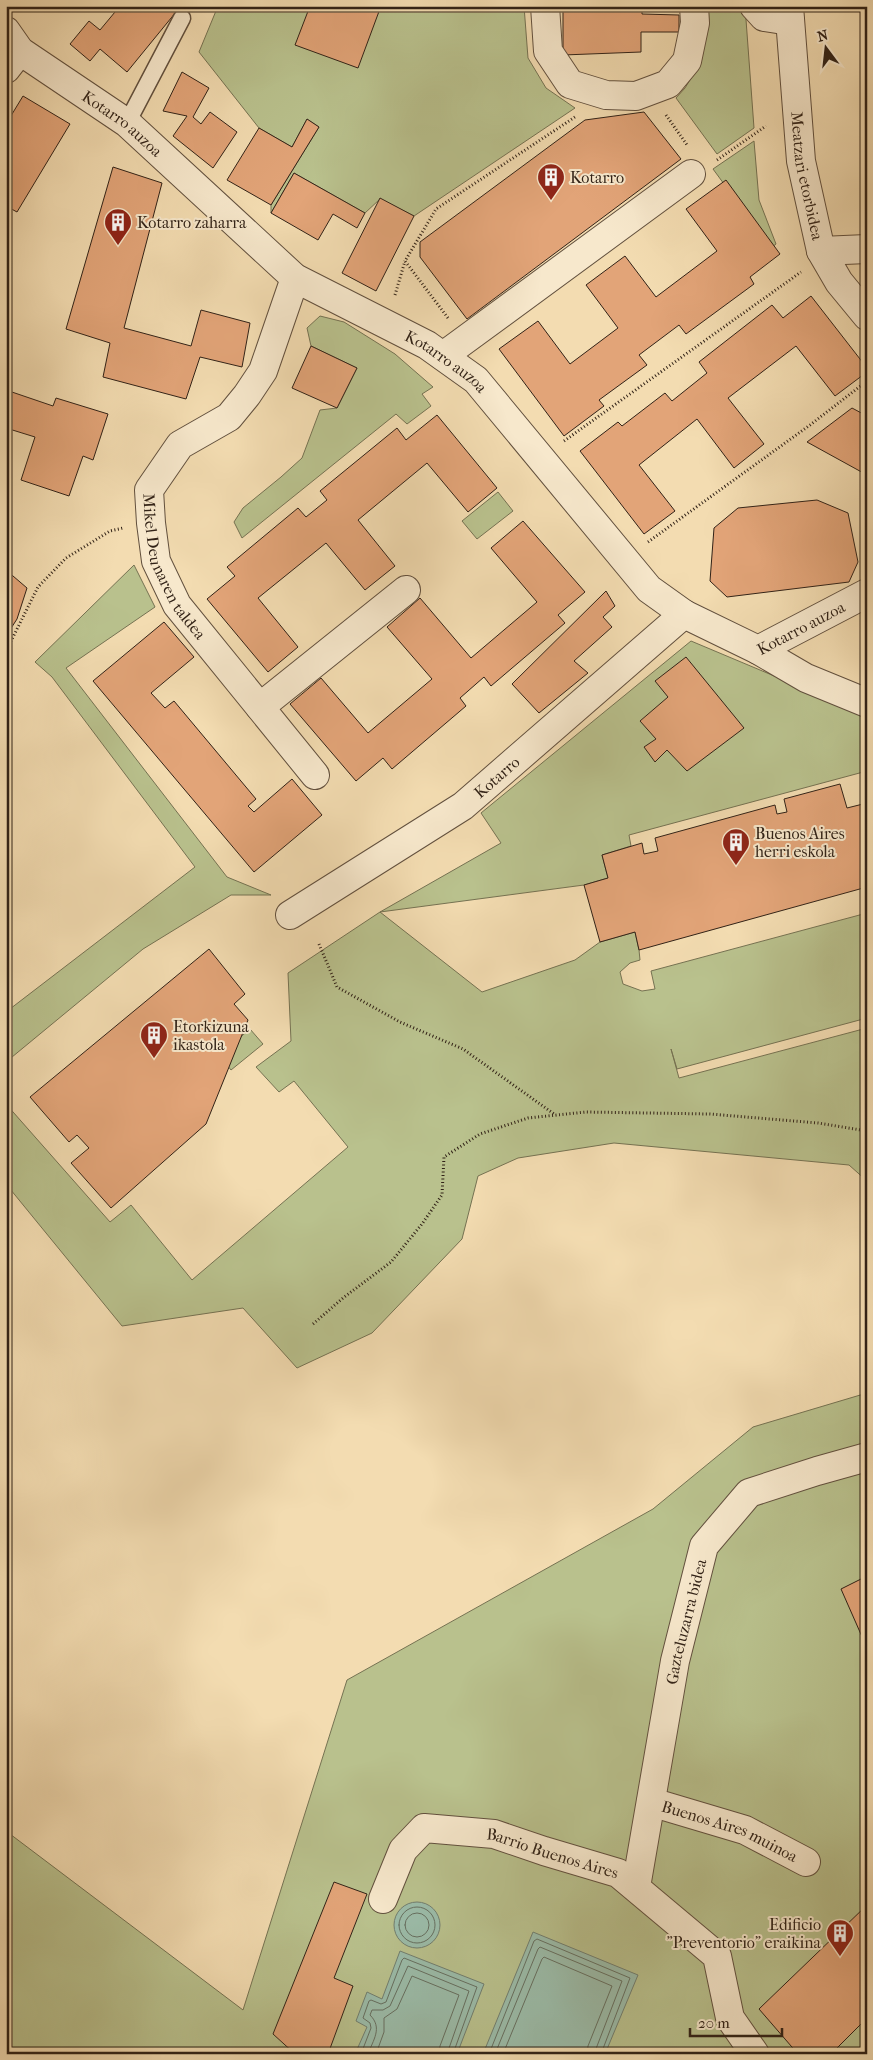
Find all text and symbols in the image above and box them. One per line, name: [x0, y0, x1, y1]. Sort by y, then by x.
north arrow: [800, 22, 850, 72]
text: N: [815, 26, 830, 46]
street label: Kotarro auzoa: [79, 87, 167, 161]
street label: Meatzari etorbidea: [787, 111, 827, 243]
building icon: Kotarro: [536, 162, 566, 201]
place label: Kotarro: [570, 168, 624, 187]
building icon: Kotarro zaharra: [103, 207, 133, 246]
place label: Kotarro zaharra: [137, 213, 247, 232]
street label: Kotarro auzoa: [402, 326, 492, 397]
street label: Mikel Deunaren taldea: [139, 493, 210, 644]
street label: Kotarro auzoa: [754, 597, 849, 659]
street label: Kotarro: [470, 752, 524, 802]
place label: Buenos Aires herri eskola: [755, 824, 845, 861]
building icon: Buenos Aires herri eskola: [721, 827, 751, 866]
place label: Etorkizuna ikastola: [173, 1017, 250, 1054]
building icon: Etorkizuna ikastola: [139, 1020, 169, 1059]
street label: Gazteluzarra bidea: [662, 1556, 711, 1686]
street label: Buenos Aires muinoa: [659, 1797, 801, 1866]
street label: Barrio Buenos Aires: [486, 1824, 621, 1883]
place label: Edificio "Preventorio" eraikina: [667, 1915, 822, 1952]
building icon: Edificio "Preventorio" eraikina: [825, 1918, 855, 1957]
scale bar: [690, 2005, 783, 2037]
text: 20 m: [698, 2014, 730, 2032]

